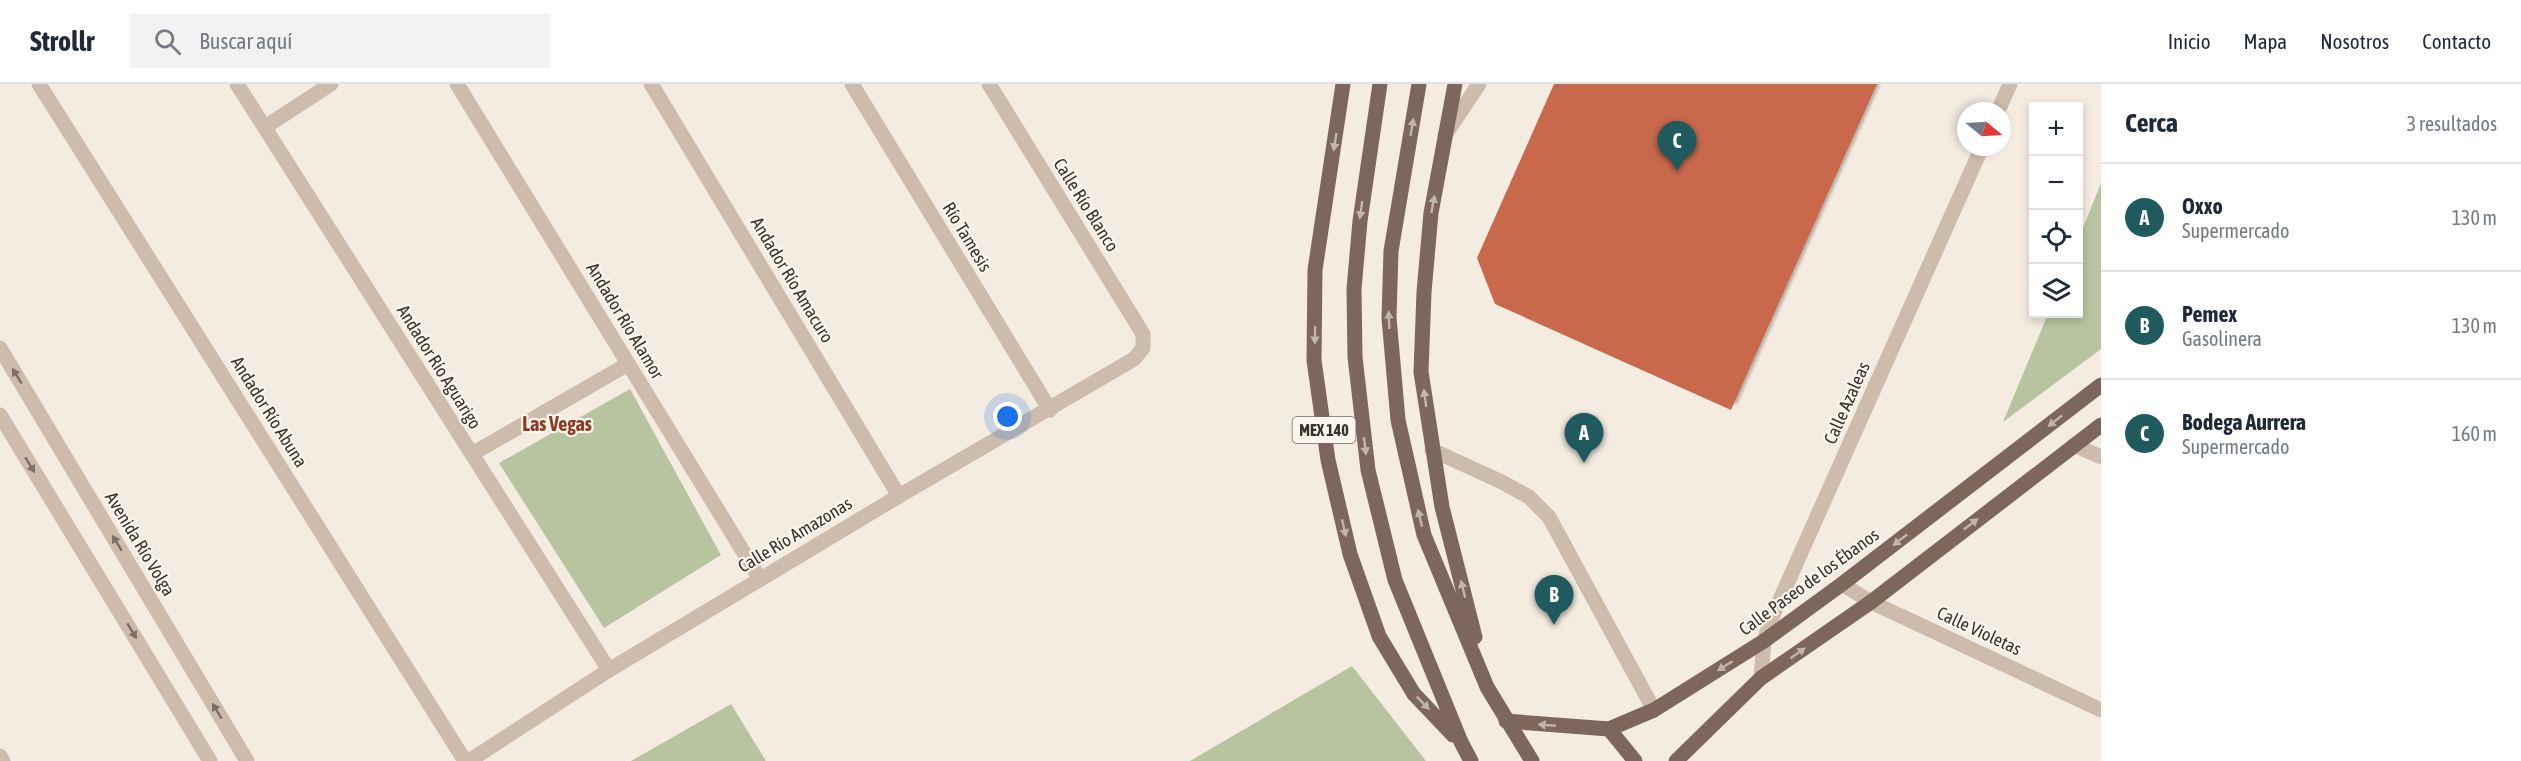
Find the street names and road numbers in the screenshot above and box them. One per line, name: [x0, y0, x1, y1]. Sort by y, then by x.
street label: Calle Río Blanco: [1049, 154, 1123, 255]
street label: Río Tamesis: [939, 198, 996, 275]
street label: Andador Río Amacuro: [747, 213, 838, 346]
street label: Andador Río Alamor: [582, 259, 669, 383]
street label: Andador Río Aguarigo: [393, 301, 486, 433]
street label: Andador Río Abuna: [227, 353, 312, 471]
street label: Calle Azaleas: [1819, 359, 1874, 447]
road number: MEX 140: [1292, 417, 1356, 443]
street label: Avenida Río Volga: [101, 488, 180, 600]
street label: Calle Río Amazonas: [734, 492, 855, 577]
street label: Calle Paseo de los Ébanos: [1735, 524, 1883, 639]
street label: Calle Violetas: [1934, 602, 2025, 659]

